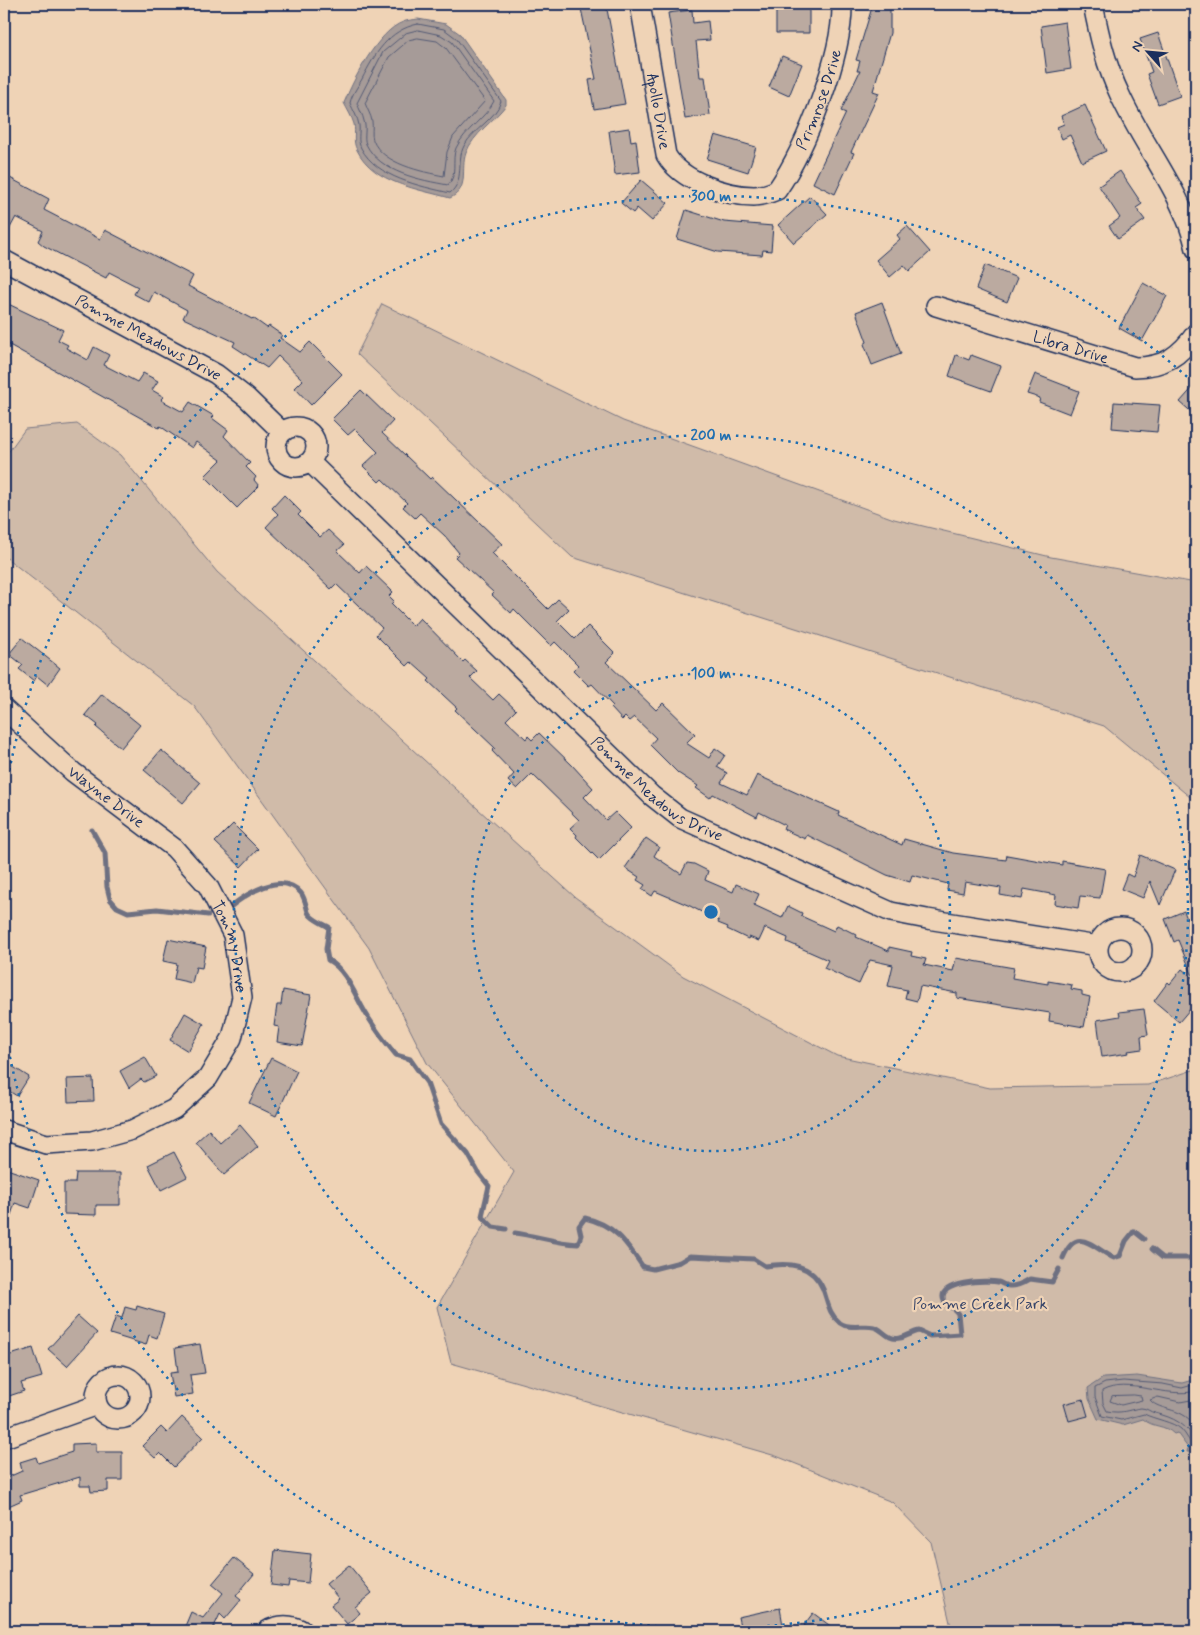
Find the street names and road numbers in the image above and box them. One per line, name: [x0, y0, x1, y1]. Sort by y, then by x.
street label: Primrose Drive: [791, 47, 846, 153]
street label: Apollo Drive: [641, 72, 675, 151]
street label: Pomme Meadows Drive: [72, 290, 226, 385]
street label: Libra Drive: [1030, 326, 1111, 369]
street label: Pomme Meadows Drive: [586, 732, 726, 846]
street label: Wayne Drive: [64, 761, 149, 833]
street label: Tommy Drive: [207, 897, 252, 994]

